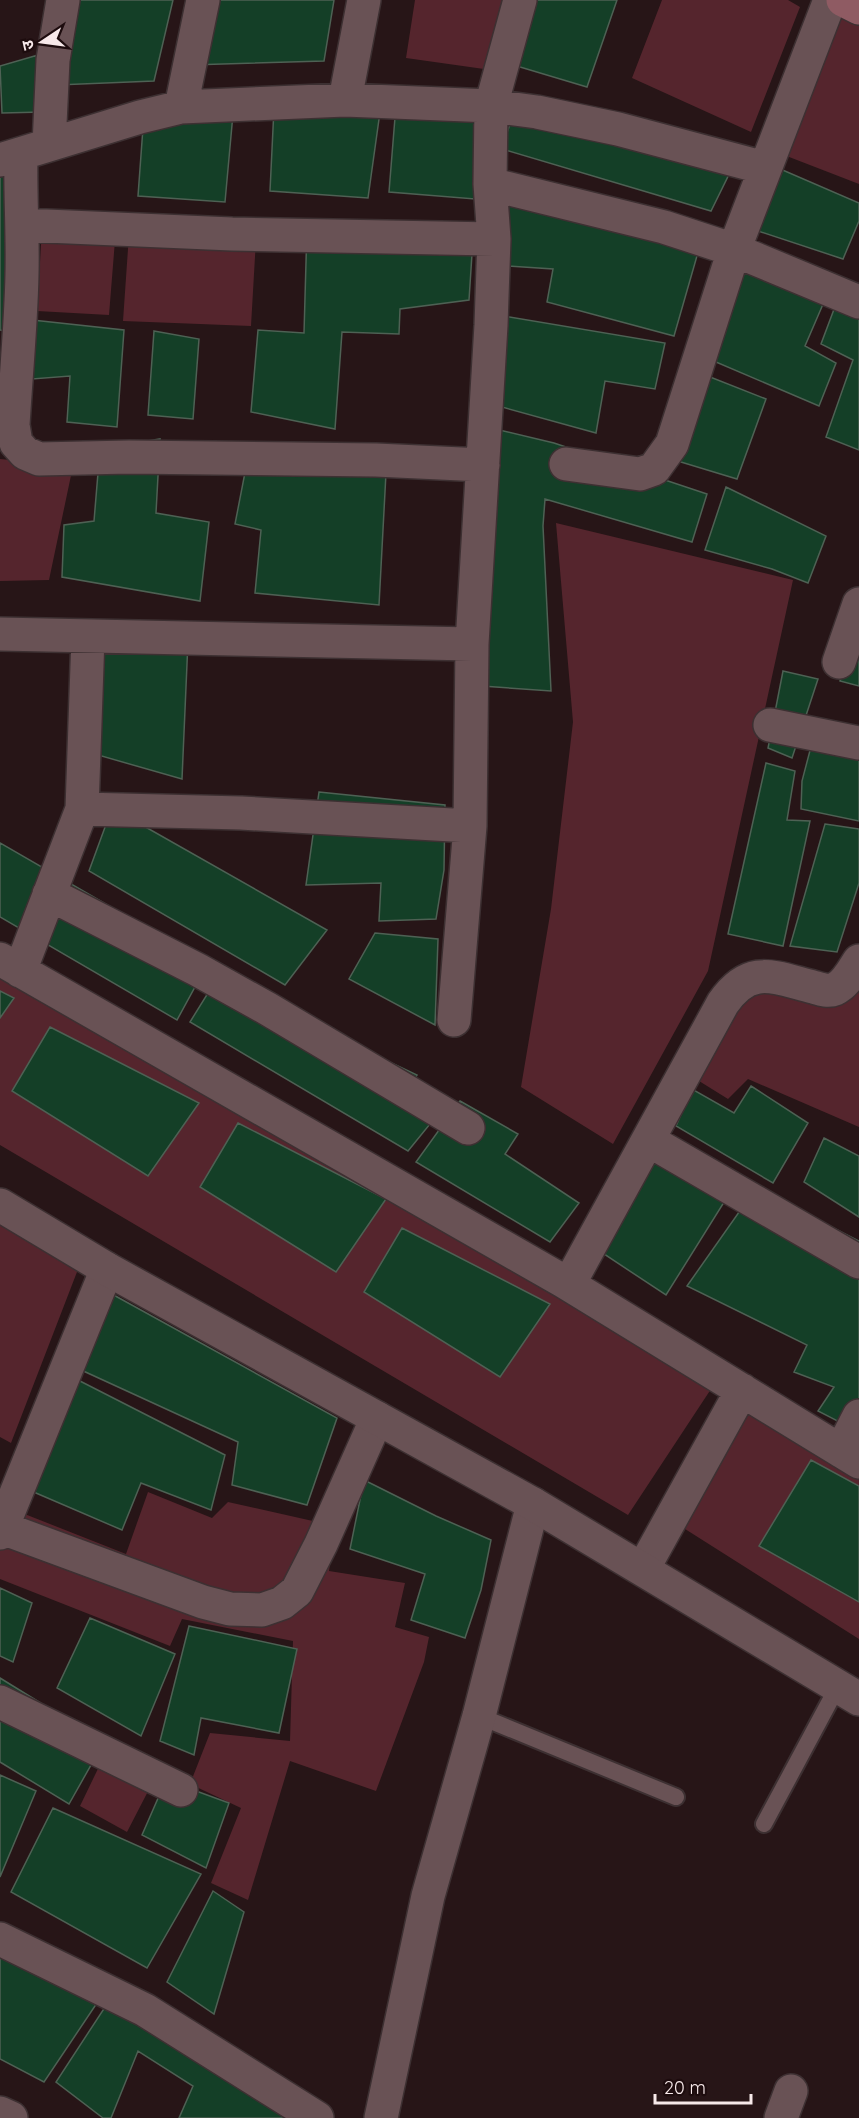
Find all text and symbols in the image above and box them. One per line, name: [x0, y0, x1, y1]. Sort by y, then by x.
north arrow: [12, 12, 72, 72]
text: उ: [16, 38, 38, 52]
scale bar: [655, 2067, 751, 2105]
text: 20 m: [664, 2076, 706, 2099]

